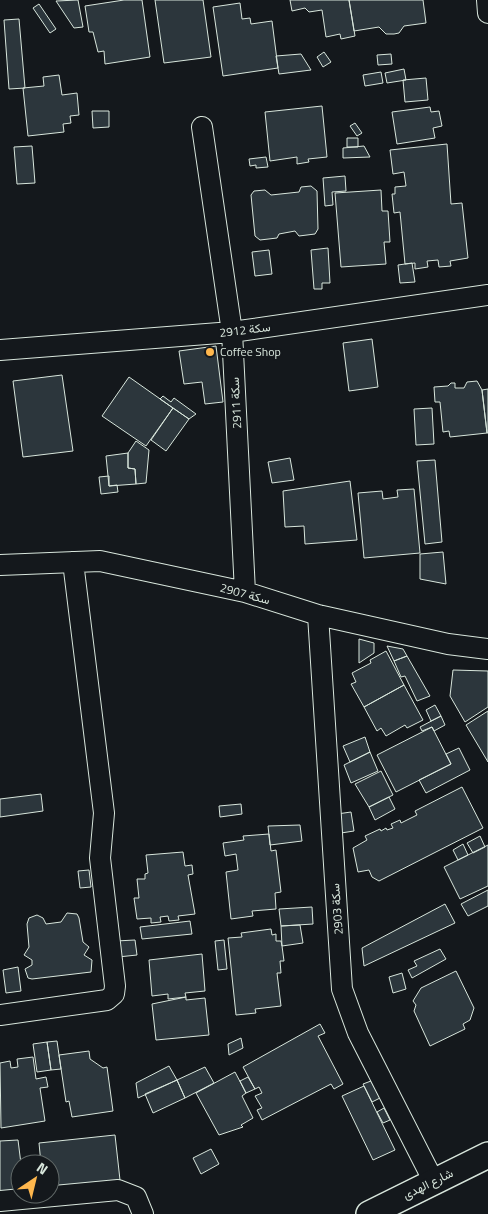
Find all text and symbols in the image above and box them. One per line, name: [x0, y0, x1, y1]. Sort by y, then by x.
street label: سكة 2912: [218, 317, 272, 342]
place label: Coffee Shop: [220, 342, 281, 361]
marker: Coffee Shop: [204, 346, 216, 358]
street label: سكة 2911: [225, 377, 246, 429]
street label: سكة 2907: [218, 578, 272, 609]
street label: سكة 2903: [325, 883, 348, 935]
north arrow: [10, 1154, 60, 1204]
text: N: [33, 1157, 53, 1179]
street label: شارع الهدى: [399, 1163, 456, 1204]

